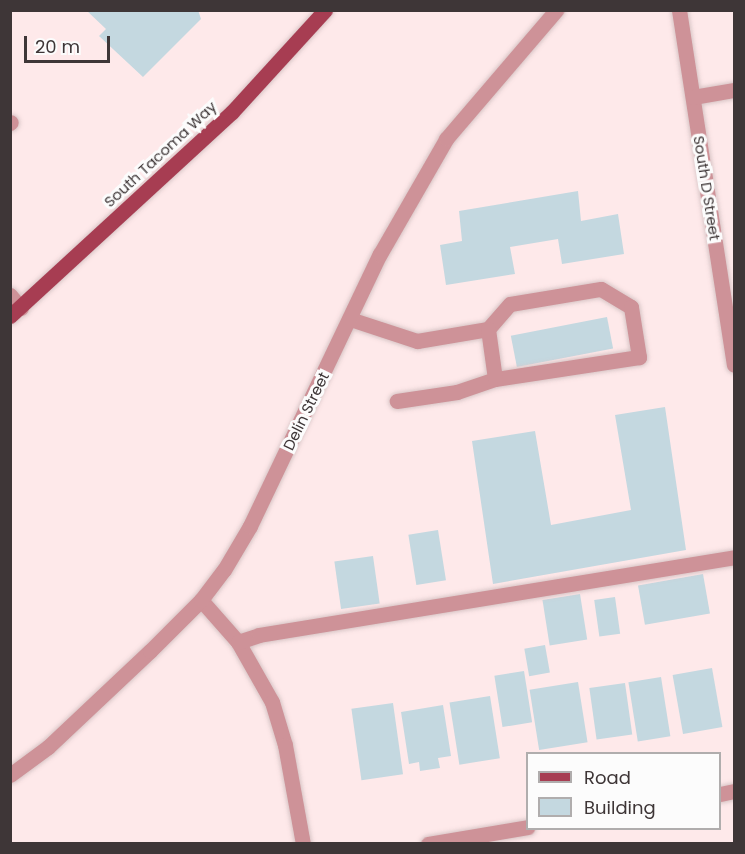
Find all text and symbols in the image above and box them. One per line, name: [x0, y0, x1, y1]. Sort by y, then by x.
scale bar: [27, 24, 112, 62]
text: 20 m: [35, 34, 80, 59]
street label: South Tacoma Way: [100, 97, 220, 211]
street label: South D Street: [690, 134, 724, 242]
street label: Delin Street: [279, 369, 333, 453]
legend: [526, 752, 721, 830]
text: Road: [584, 765, 631, 790]
text: Building: [584, 795, 656, 820]

